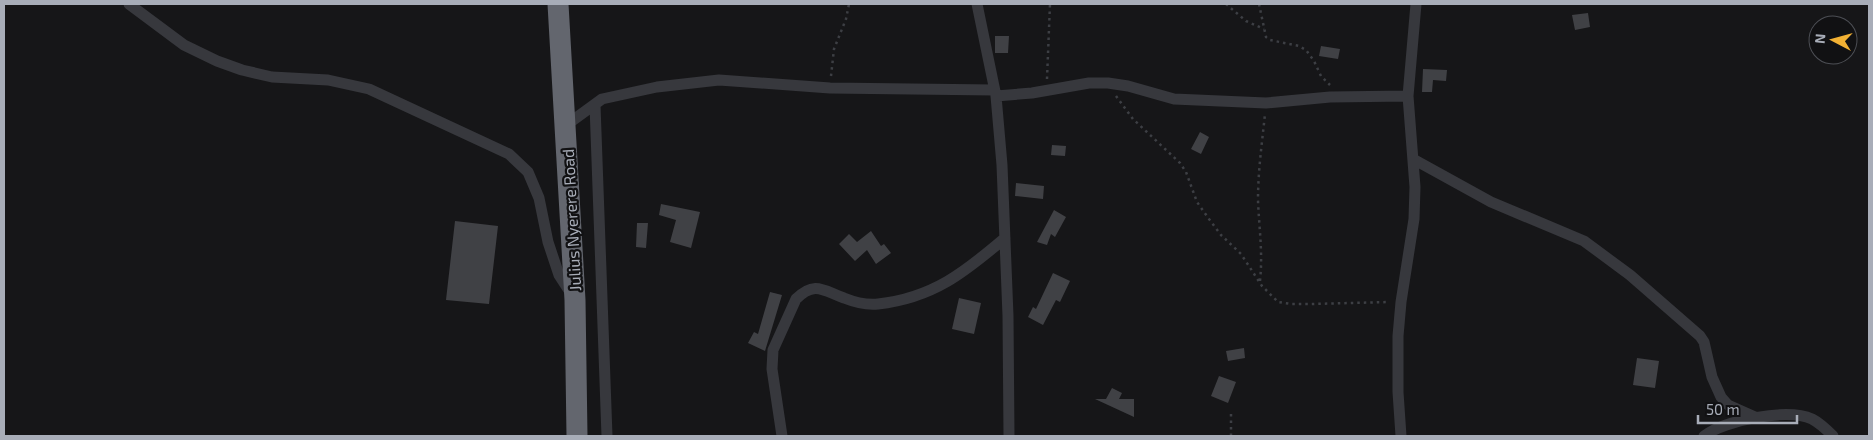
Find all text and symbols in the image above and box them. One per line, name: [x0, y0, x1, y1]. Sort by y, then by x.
north arrow: [1808, 15, 1858, 65]
text: N: [1811, 33, 1829, 45]
street label: Julius Nyerere Road: [558, 148, 584, 292]
scale bar: [1698, 392, 1797, 424]
text: 50 m: [1706, 400, 1740, 418]

